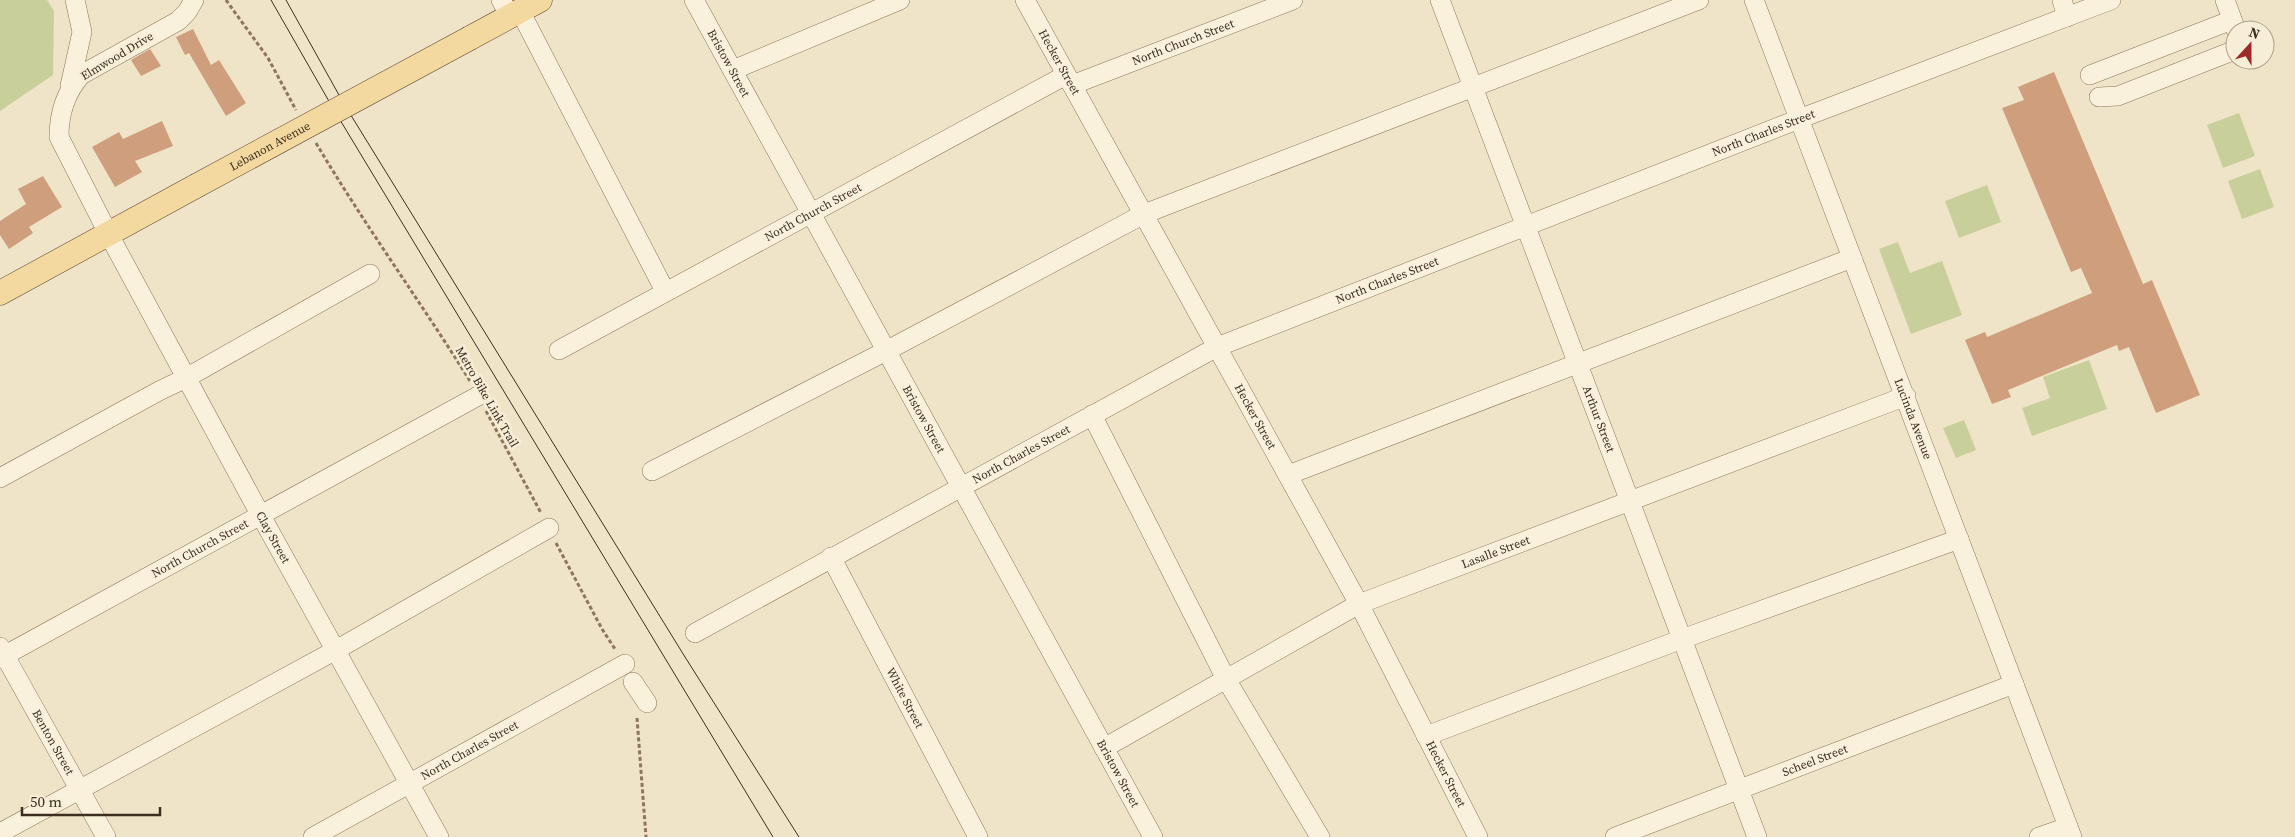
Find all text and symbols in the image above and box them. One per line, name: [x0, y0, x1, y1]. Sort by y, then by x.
street label: North Church Street: [1130, 15, 1236, 69]
north arrow: [2225, 20, 2275, 70]
text: N: [2246, 22, 2263, 44]
street label: Bristow Street: [704, 26, 754, 100]
street label: Hecker Street: [1035, 27, 1084, 98]
street label: Elmwood Drive: [78, 28, 156, 84]
street label: North Charles Street: [1710, 106, 1817, 160]
street label: Lebanon Avenue: [227, 118, 313, 174]
street label: North Church Street: [762, 179, 864, 245]
street label: North Charles Street: [1333, 253, 1441, 308]
street label: Metro Bike Link Trail: [452, 344, 523, 451]
street label: Lucinda Avenue: [1890, 376, 1936, 462]
street label: Hecker Street: [1231, 381, 1280, 452]
street label: Bristow Street: [899, 382, 949, 456]
street label: Arthur Street: [1579, 383, 1619, 455]
street label: North Charles Street: [970, 421, 1073, 487]
street label: Clay Street: [252, 509, 294, 566]
street label: North Church Street: [149, 515, 251, 581]
street label: Lasalle Street: [1459, 532, 1532, 572]
street label: White Street: [882, 665, 927, 731]
street label: Benton Street: [28, 707, 78, 778]
street label: North Charles Street: [418, 717, 521, 784]
street label: Bristow Street: [1093, 737, 1143, 810]
street label: Hecker Street: [1422, 738, 1469, 810]
street label: Scheel Street: [1780, 741, 1850, 780]
scale bar: [22, 784, 160, 816]
text: 50 m: [30, 791, 62, 812]

